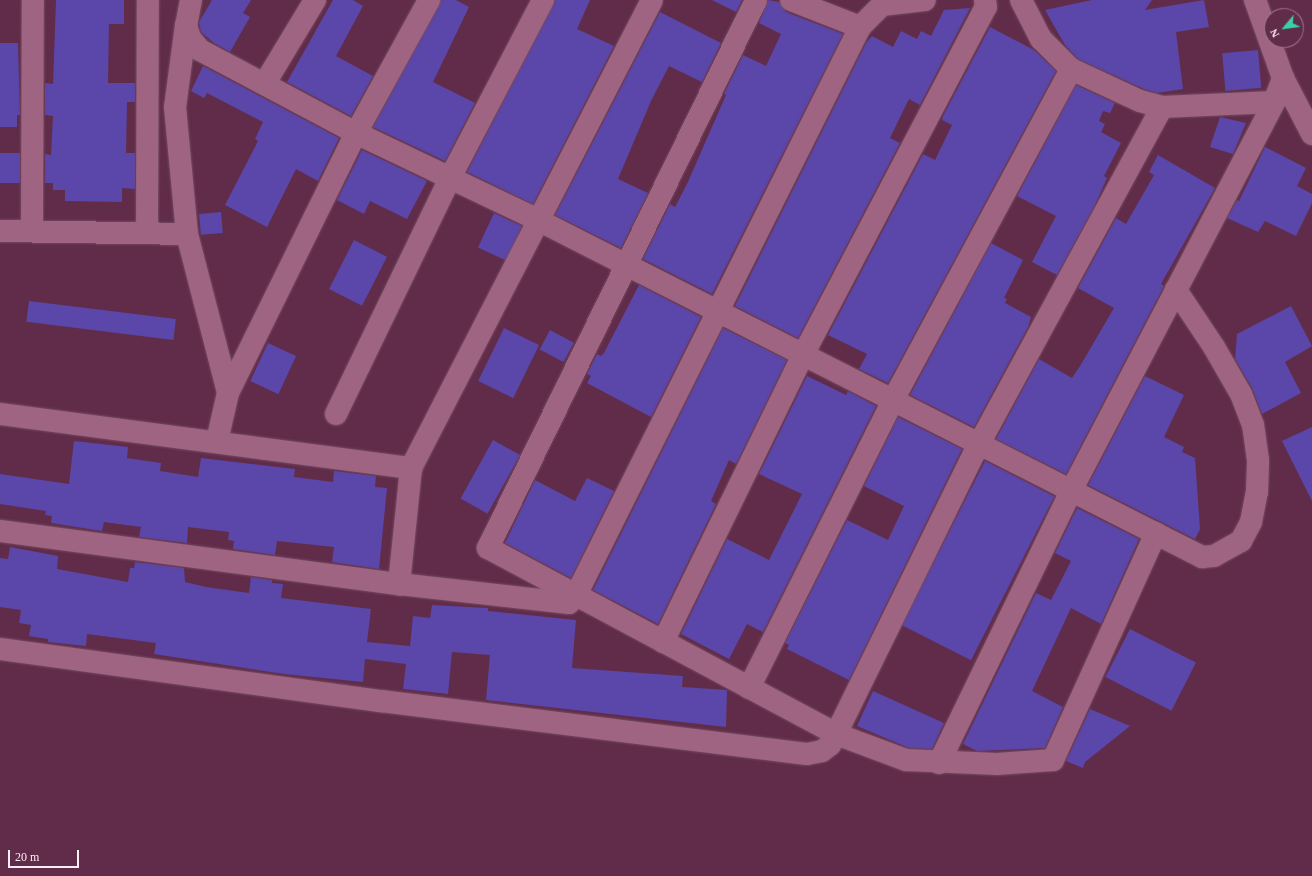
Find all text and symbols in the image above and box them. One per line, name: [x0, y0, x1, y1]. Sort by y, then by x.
north arrow: [1264, 8, 1304, 48]
text: N: [1267, 27, 1282, 40]
scale bar: [10, 842, 81, 868]
text: 20 m: [15, 850, 39, 864]

